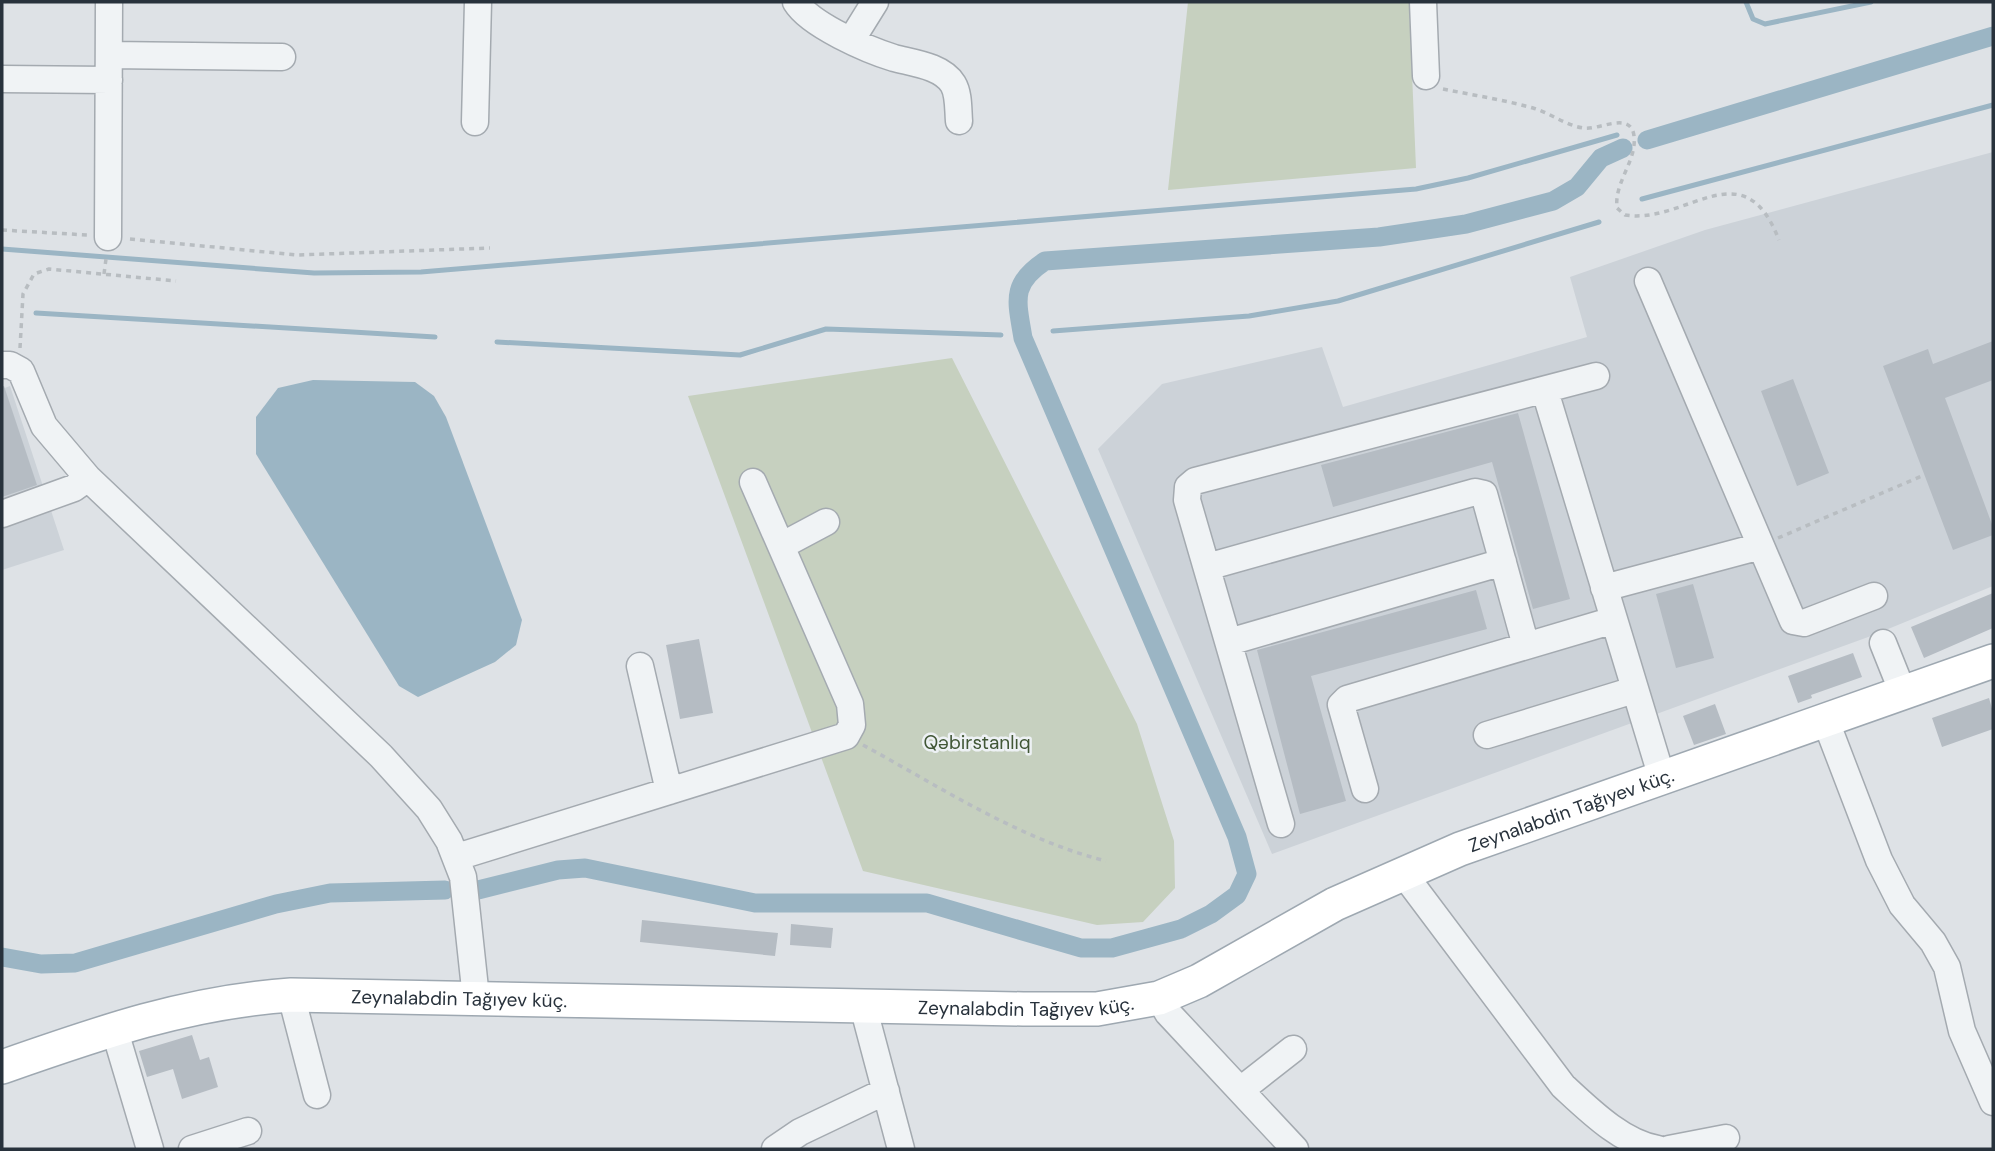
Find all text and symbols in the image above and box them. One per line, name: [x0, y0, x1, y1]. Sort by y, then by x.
park label: Qəbirstanlıq: [923, 730, 1031, 755]
street label: Zeynalabdin Tağıyev küç.: [1465, 763, 1677, 858]
street label: Zeynalabdin Tağıyev küç.: [351, 984, 567, 1013]
street label: Zeynalabdin Tağıyev küç.: [918, 991, 1136, 1022]

